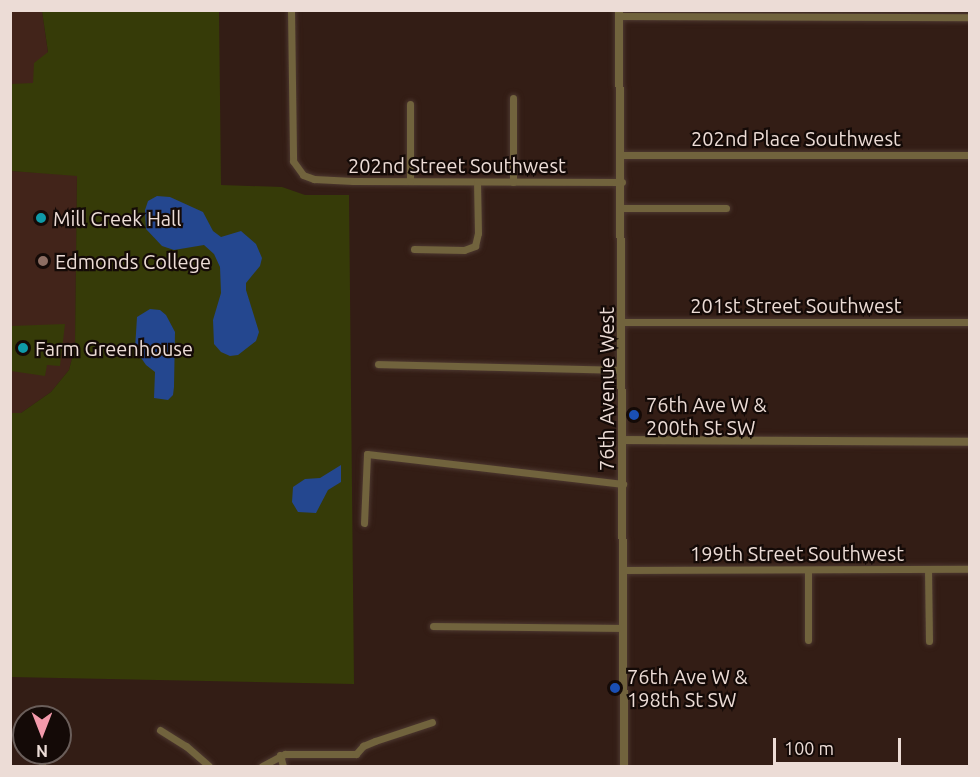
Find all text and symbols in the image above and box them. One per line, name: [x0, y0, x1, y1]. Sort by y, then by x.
street label: 202nd Place Southwest: [691, 126, 901, 150]
street label: 202nd Street Southwest: [348, 153, 566, 177]
place label: Mill Creek Hall: [53, 206, 182, 230]
marker: Mill Creek Hall: [34, 211, 48, 225]
place label: Edmonds College: [55, 249, 211, 273]
marker: Edmonds College: [36, 254, 50, 268]
street label: 201st Street Southwest: [690, 293, 902, 317]
street label: 76th Avenue West: [594, 307, 618, 471]
place label: Farm Greenhouse: [35, 336, 193, 360]
marker: Farm Greenhouse: [16, 341, 30, 355]
place label: 76th Ave W & 200th St SW: [646, 392, 767, 439]
marker: 76th Ave W & 200th St SW: [627, 408, 641, 422]
street label: 199th Street Southwest: [690, 541, 904, 565]
place label: 76th Ave W & 198th St SW: [627, 664, 748, 711]
marker: 76th Ave W & 198th St SW: [608, 681, 622, 695]
north arrow: [12, 705, 72, 765]
scale bar: [776, 726, 904, 764]
text: 100 m: [784, 738, 834, 758]
text: N: [36, 742, 48, 760]

